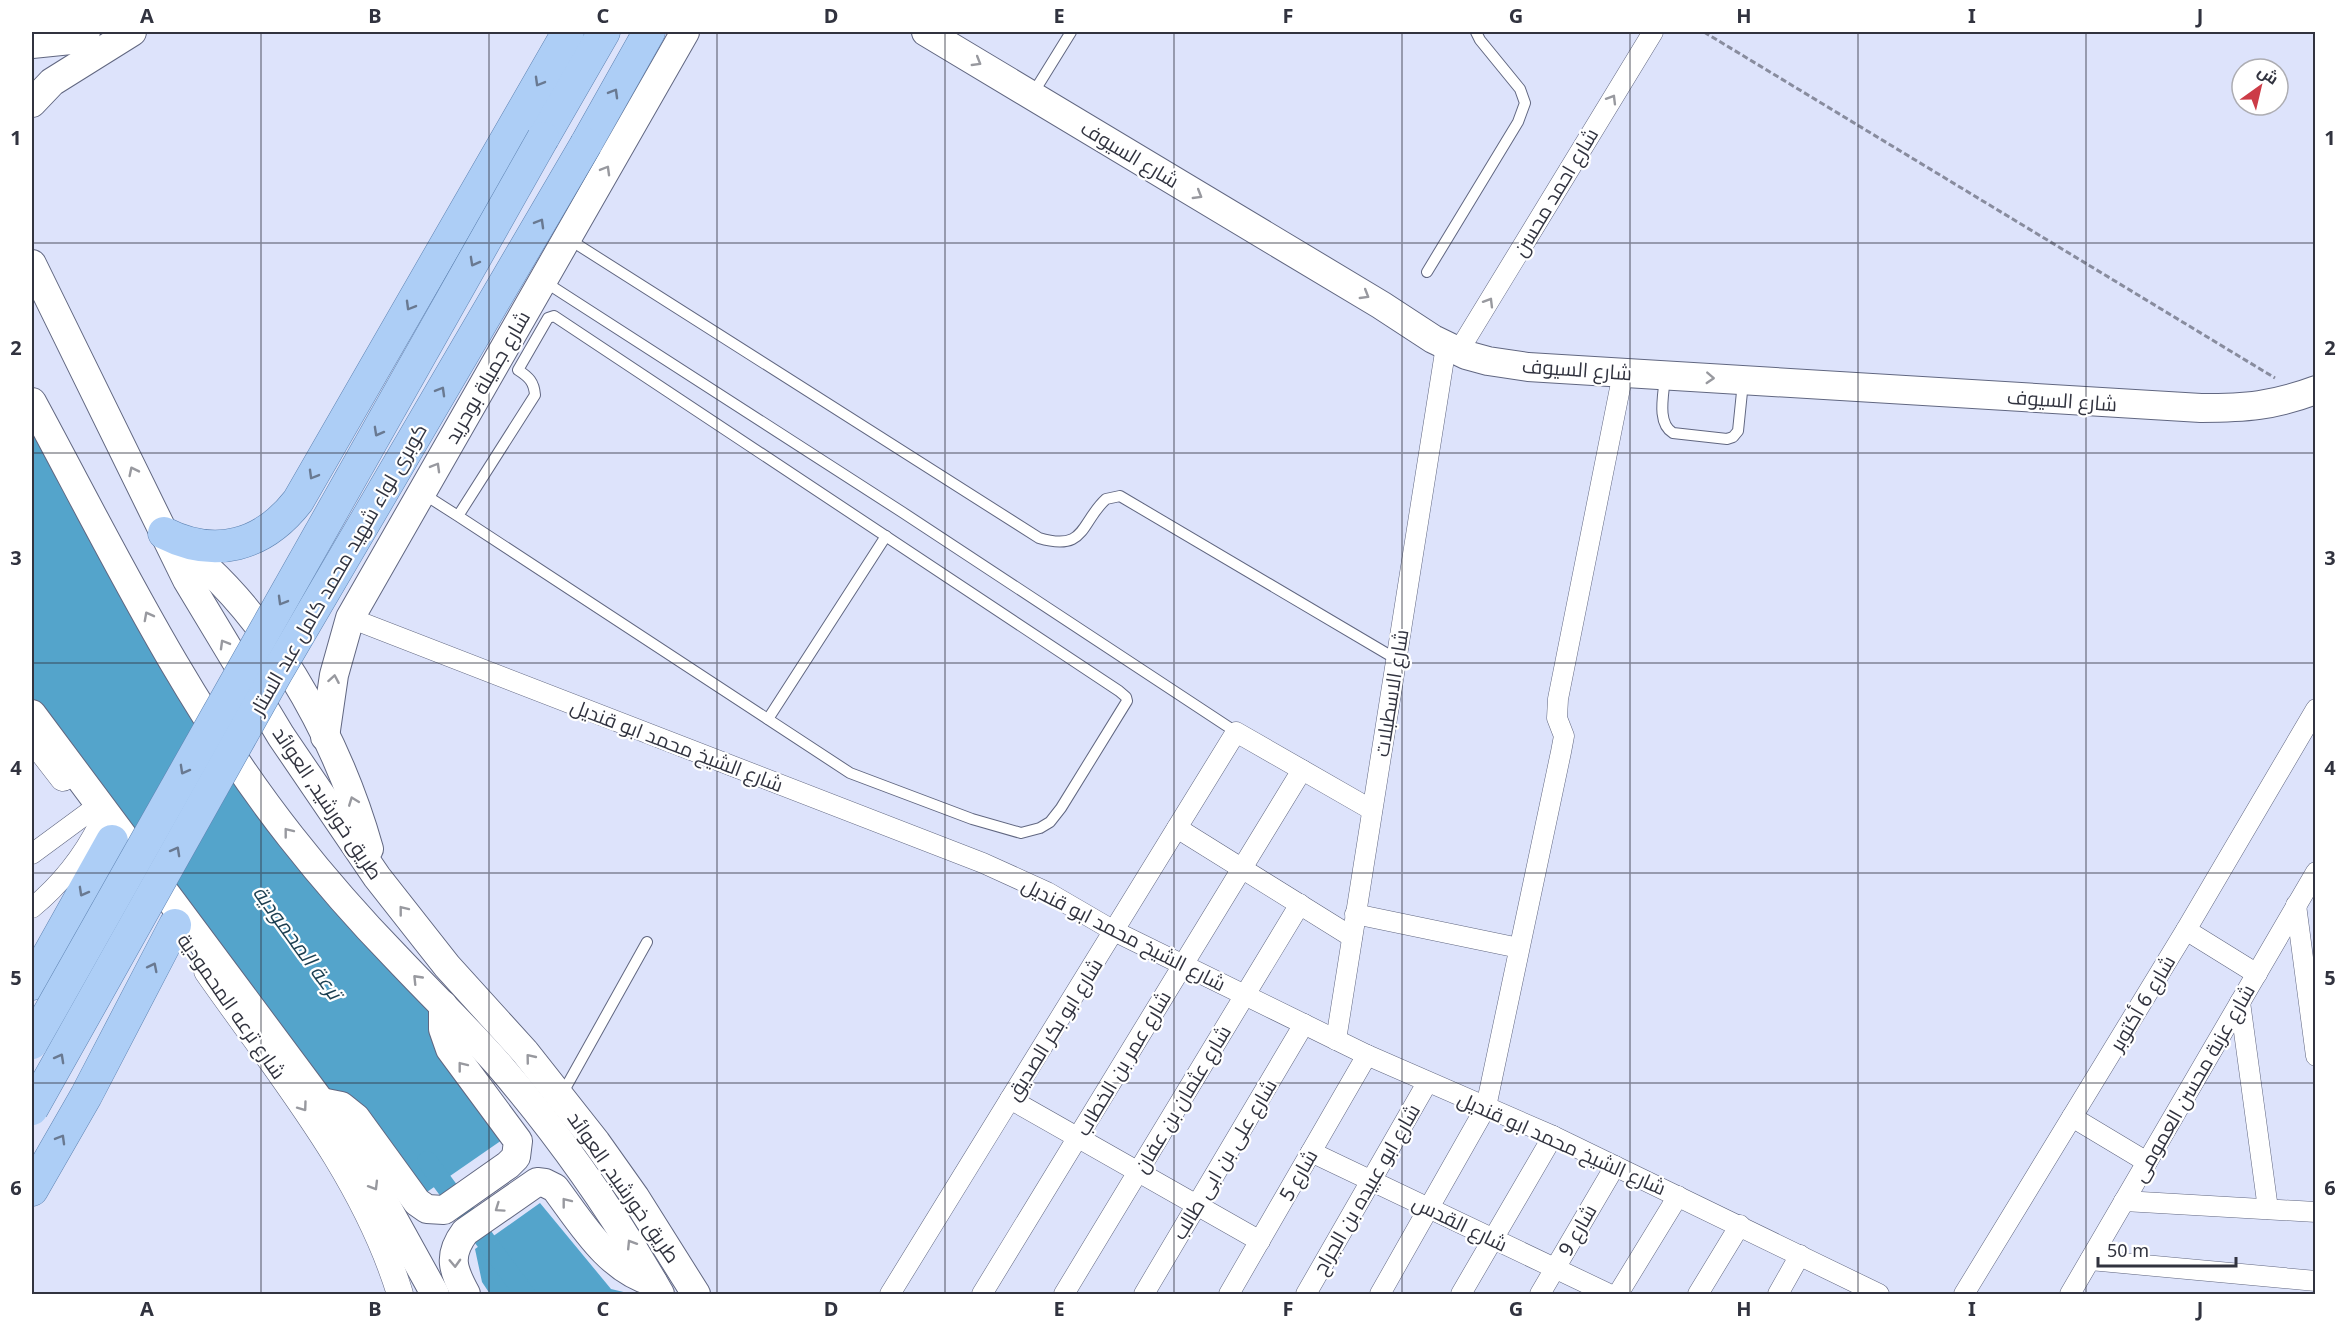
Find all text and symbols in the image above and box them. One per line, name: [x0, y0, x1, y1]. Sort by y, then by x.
text: A: [140, 2, 154, 29]
text: B: [368, 2, 382, 29]
text: C: [597, 2, 610, 29]
text: D: [824, 2, 838, 29]
text: E: [1053, 2, 1065, 29]
text: F: [1283, 2, 1293, 29]
text: G: [1509, 2, 1523, 29]
text: H: [1736, 2, 1752, 29]
text: I: [1968, 2, 1976, 29]
text: J: [2195, 2, 2203, 29]
one-way arrow: [971, 54, 981, 66]
north arrow: [2230, 57, 2290, 117]
text: ش: [2254, 60, 2283, 89]
one-way arrow: [535, 76, 546, 86]
one-way arrow: [607, 89, 619, 99]
one-way arrow: [1604, 95, 1616, 105]
street label: شارع السيوف: [1075, 114, 1184, 195]
street label: شارع احمد محسن: [1506, 123, 1605, 262]
text: 1: [10, 124, 22, 151]
text: 1: [2324, 124, 2336, 151]
one-way arrow: [599, 166, 610, 176]
one-way arrow: [1192, 187, 1202, 199]
one-way arrow: [532, 219, 544, 229]
one-way arrow: [469, 256, 481, 266]
one-way arrow: [1359, 288, 1369, 300]
one-way arrow: [1481, 298, 1493, 308]
one-way arrow: [406, 300, 418, 310]
street label: شارع جميلة بوحريد: [438, 306, 537, 449]
text: 2: [10, 334, 22, 361]
text: 2: [2324, 334, 2336, 361]
street label: شارع السيوف: [1521, 352, 1633, 387]
one-way arrow: [1705, 371, 1714, 384]
street label: شارع السيوف: [2006, 383, 2118, 418]
one-way arrow: [434, 387, 446, 397]
street label: كوبرى لواء شهيد محمد كامل عبد الستار: [243, 418, 433, 720]
one-way arrow: [374, 426, 385, 436]
one-way arrow: [429, 463, 440, 473]
one-way arrow: [129, 467, 141, 478]
one-way arrow: [309, 469, 320, 479]
text: 3: [10, 544, 22, 571]
text: 3: [2324, 544, 2336, 571]
one-way arrow: [277, 595, 289, 605]
one-way arrow: [144, 612, 155, 622]
street label: شارع الاسطبلات: [1368, 627, 1415, 759]
one-way arrow: [220, 640, 231, 650]
one-way arrow: [327, 674, 340, 684]
street label: شارع الشيخ محمد ابو قنديل: [567, 692, 787, 799]
street label: طريق خورشيد, العوائد: [267, 721, 389, 885]
text: 4: [10, 754, 22, 781]
text: 4: [2324, 754, 2336, 781]
one-way arrow: [180, 764, 191, 774]
one-way arrow: [348, 796, 360, 807]
one-way arrow: [284, 828, 295, 839]
one-way arrow: [169, 847, 181, 858]
street label: شارع الشيخ محمد ابو قنديل: [1017, 871, 1231, 998]
water label: ترعة المحمودية: [247, 879, 351, 1007]
one-way arrow: [79, 886, 91, 896]
one-way arrow: [400, 905, 411, 916]
street label: شارع ترعه المحمودية: [171, 928, 292, 1085]
street label: شارع 6 أكتوبر: [2102, 950, 2182, 1057]
street label: شارع ابو بكر الصديق: [999, 953, 1109, 1106]
one-way arrow: [145, 963, 157, 974]
text: 5: [10, 964, 22, 991]
text: 5: [2324, 964, 2336, 991]
one-way arrow: [413, 975, 424, 986]
street label: شارع عزبة محسن العمومى: [2125, 979, 2262, 1187]
street label: شارع عمر بن الخطاب: [1069, 985, 1178, 1141]
street label: شارع عثمان بن عفان: [1127, 1020, 1238, 1178]
one-way arrow: [53, 1054, 64, 1064]
one-way arrow: [526, 1054, 537, 1065]
one-way arrow: [459, 1062, 470, 1073]
street label: شارع على بن ابى طالب: [1165, 1074, 1283, 1245]
street label: شارع الشيخ محمد ابو قنديل: [1453, 1085, 1670, 1202]
street label: شارع ابو عبيده بن الجراح: [1306, 1099, 1427, 1280]
one-way arrow: [295, 1100, 306, 1111]
street label: طريق خورشيد, العوائد: [562, 1106, 686, 1268]
one-way arrow: [54, 1135, 65, 1145]
street label: شارع 5: [1272, 1144, 1324, 1206]
text: 6: [10, 1174, 22, 1201]
text: 6: [2324, 1174, 2336, 1201]
one-way arrow: [367, 1180, 379, 1190]
street label: شارع القدس: [1408, 1188, 1512, 1259]
one-way arrow: [562, 1198, 573, 1209]
street label: شارع 9: [1551, 1199, 1603, 1261]
one-way arrow: [494, 1201, 505, 1212]
scale bar: [2098, 1230, 2236, 1268]
text: 50 m: [2107, 1238, 2149, 1262]
one-way arrow: [626, 1240, 638, 1250]
one-way arrow: [448, 1259, 461, 1268]
text: A: [140, 1295, 154, 1322]
text: B: [368, 1295, 382, 1322]
text: C: [597, 1295, 610, 1322]
text: D: [824, 1295, 838, 1322]
text: E: [1053, 1295, 1065, 1322]
text: F: [1283, 1295, 1293, 1322]
text: G: [1509, 1295, 1523, 1322]
text: H: [1736, 1295, 1752, 1322]
text: I: [1968, 1295, 1976, 1322]
text: J: [2195, 1295, 2203, 1322]

